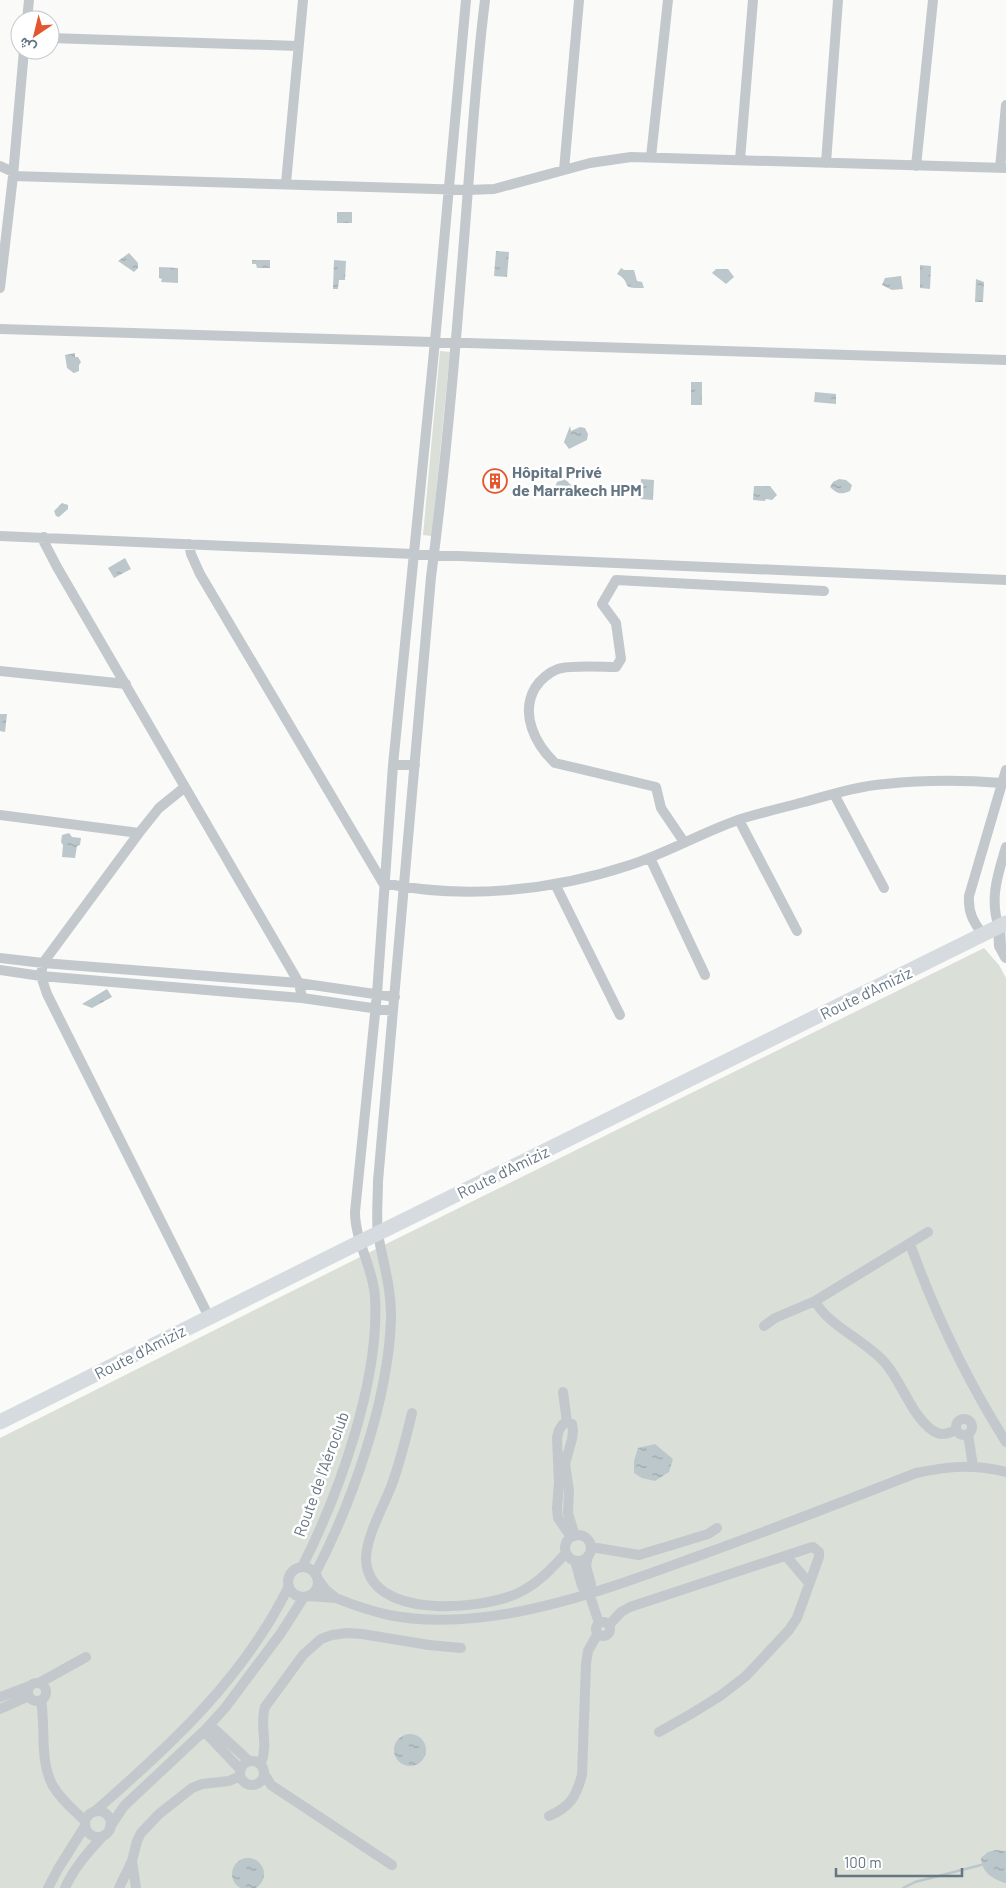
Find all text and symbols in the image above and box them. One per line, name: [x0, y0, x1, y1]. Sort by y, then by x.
north arrow: [10, 10, 60, 60]
text: ش: [15, 33, 40, 58]
place label: Hôpital Privé de Marrakech HPM: [512, 462, 642, 499]
building icon: Hôpital Privé de Marrakech HPM: [482, 468, 508, 494]
street label: Route d'Amiziz: [817, 962, 915, 1023]
street label: Route d'Amiziz: [454, 1141, 552, 1202]
street label: Route d'Amiziz: [91, 1320, 188, 1383]
street label: Route de l’Aéroclub: [289, 1409, 352, 1539]
scale bar: [836, 1846, 962, 1878]
text: 100 m: [844, 1853, 882, 1871]

